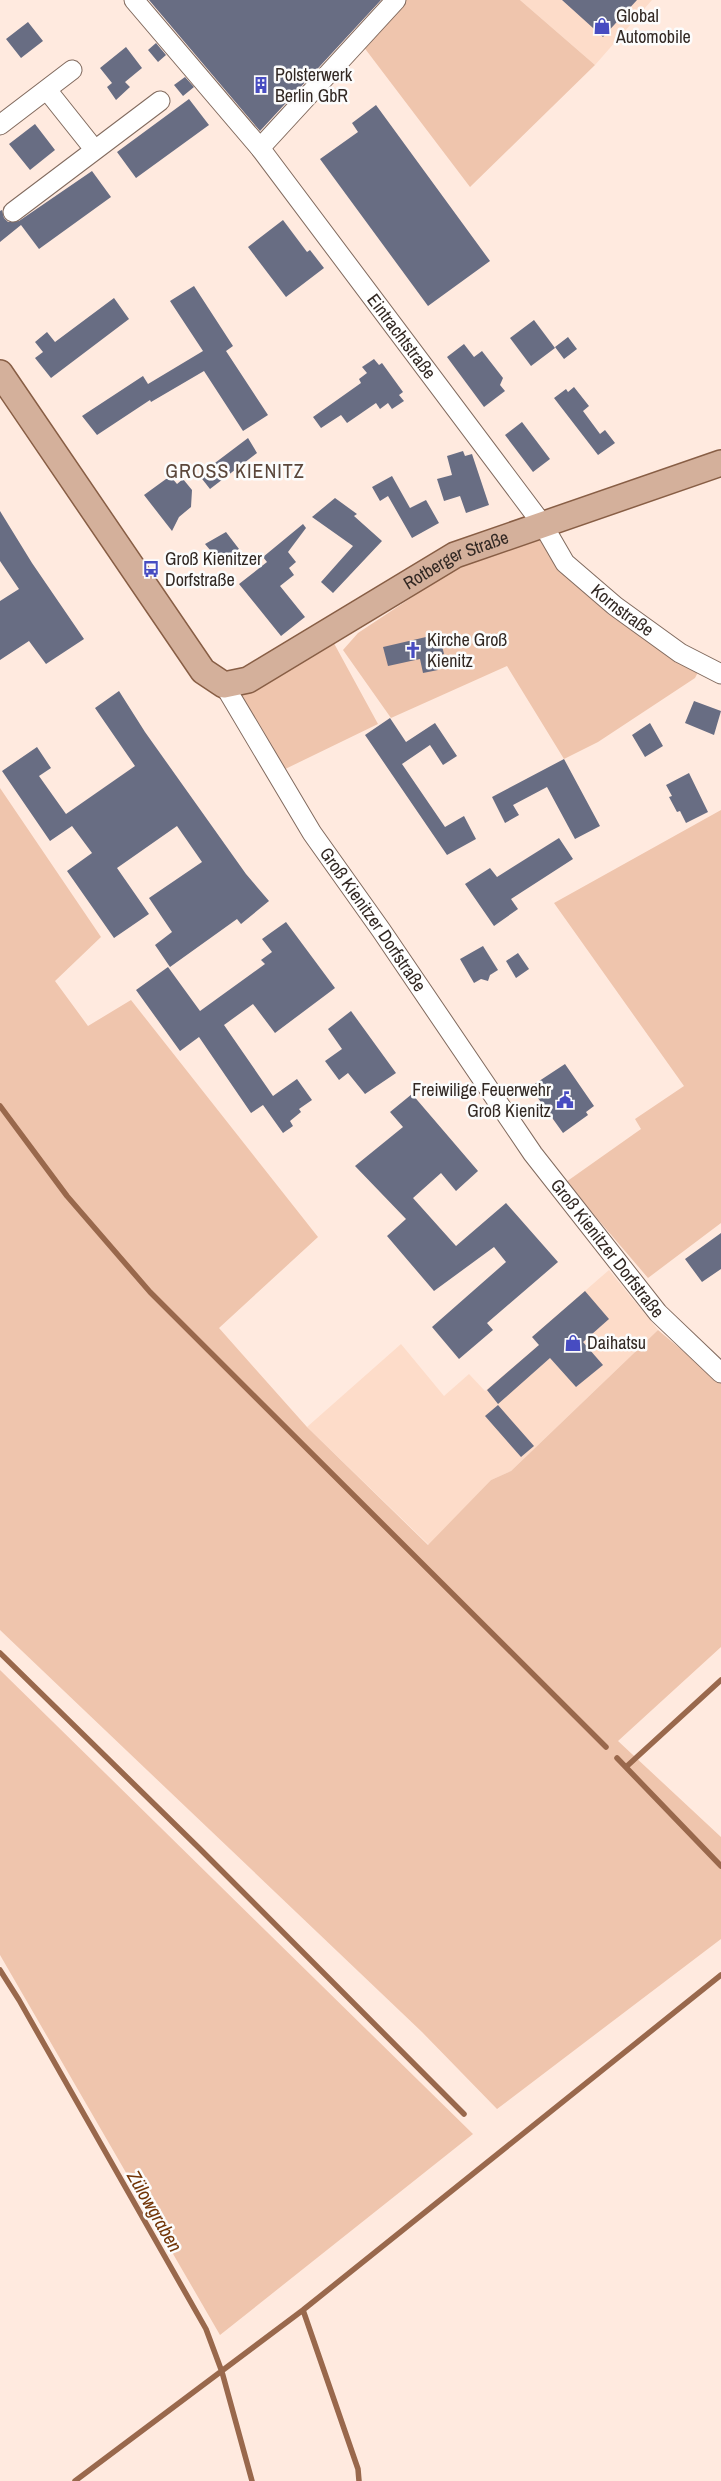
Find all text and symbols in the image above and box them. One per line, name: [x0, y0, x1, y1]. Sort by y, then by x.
place label: Global Automobile: [615, 3, 691, 49]
shop icon: Global Automobile: [592, 16, 612, 36]
place label: Polsterwerk Berlin GbR: [275, 62, 353, 108]
building icon: Polsterwerk Berlin GbR: [251, 75, 271, 95]
street label: Eintrachtstraße: [362, 288, 442, 384]
district label: GROSS KIENITZ: [165, 457, 305, 484]
street label: Rotberger Straße: [398, 524, 512, 595]
place label: Groß Kienitzer Dorfstraße: [165, 546, 262, 592]
bus stop icon: Groß Kienitzer Dorfstraße: [141, 559, 161, 579]
street label: Kornstraße: [586, 578, 659, 642]
place label: Kirche Groß Kienitz: [427, 627, 507, 673]
church icon: Kirche Groß Kienitz: [403, 640, 423, 660]
street label: Groß Kienitzer Dorfstraße: [314, 842, 432, 996]
place label: Freiwilige Feuerwehr Groß Kienitz: [412, 1077, 551, 1123]
public building icon: Freiwilige Feuerwehr Groß Kienitz: [555, 1090, 575, 1110]
street label: Groß Kienitzer Dorfstraße: [545, 1173, 670, 1323]
place label: Daihatsu: [587, 1330, 646, 1355]
shop icon: Daihatsu: [563, 1333, 583, 1353]
water label: Zülowgraben: [121, 2165, 189, 2256]

